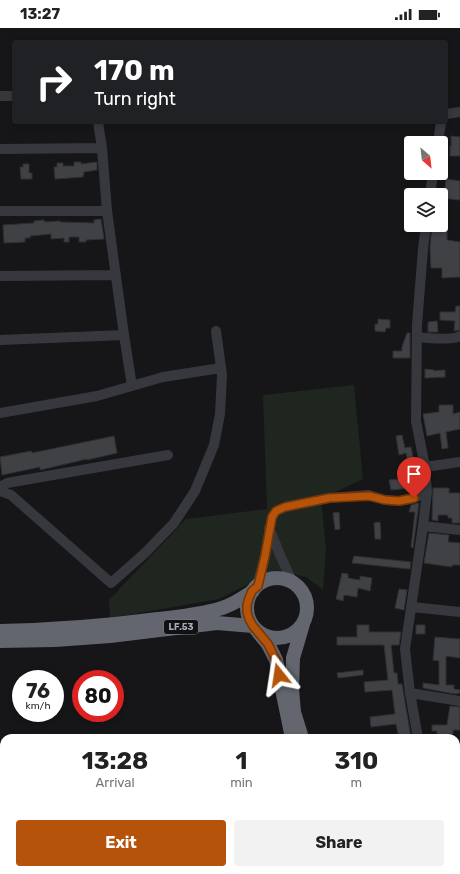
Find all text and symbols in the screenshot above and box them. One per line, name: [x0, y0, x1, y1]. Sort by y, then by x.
text: 13:27: [20, 5, 60, 23]
text: 170 m: [94, 54, 175, 87]
icon: right: [28, 56, 80, 108]
text: Turn right: [94, 88, 176, 110]
north arrow: [404, 136, 448, 180]
map controls: [404, 136, 448, 232]
button: layers: [404, 188, 448, 232]
pin: [397, 457, 431, 498]
icon: arrive: [403, 463, 425, 485]
road number: LF.53: [164, 620, 198, 634]
position arrow: [258, 654, 300, 696]
speed limit sign: 80: [72, 670, 124, 722]
text: 76: [26, 679, 50, 703]
text: km/h: [26, 700, 50, 712]
text: 13:28: [82, 747, 148, 775]
text: 1: [235, 747, 247, 775]
text: 310: [335, 747, 378, 775]
text: Arrival: [96, 775, 135, 790]
text: min: [230, 775, 253, 790]
text: m: [351, 775, 362, 790]
button: Exit: [16, 820, 226, 866]
button: Share: [234, 820, 444, 866]

